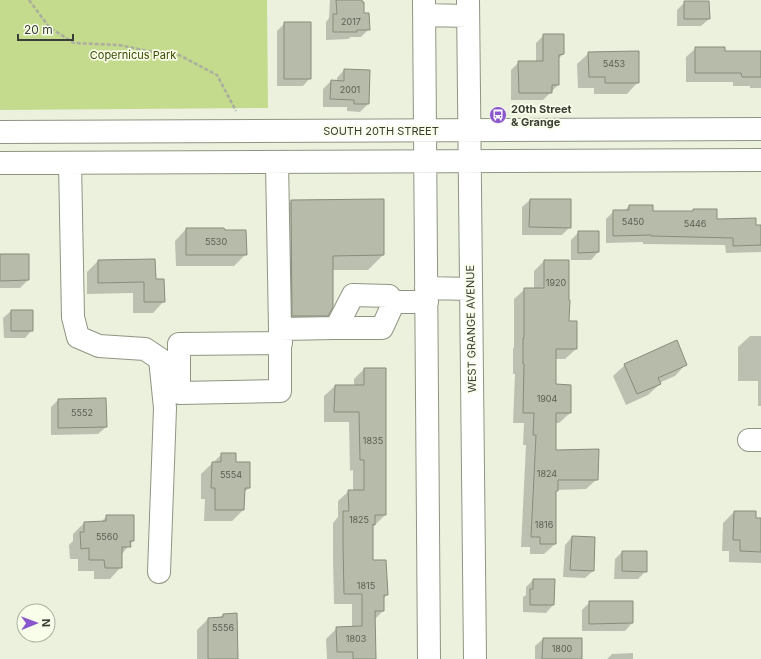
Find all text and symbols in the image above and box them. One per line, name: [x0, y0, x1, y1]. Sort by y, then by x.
scale bar: [18, 16, 73, 42]
house number: 2017: [341, 16, 361, 27]
text: 20 m: [24, 22, 53, 37]
park label: Copernicus Park: [90, 48, 176, 62]
house number: 5453: [603, 58, 626, 69]
house number: 2001: [340, 84, 360, 95]
place label: 20th Street & Grange: [511, 102, 572, 129]
bus stop icon: 20th Street & Grange: [488, 105, 508, 125]
street label: SOUTH 20TH STREET: [323, 124, 439, 138]
house number: 5450: [622, 216, 645, 227]
house number: 5446: [684, 218, 707, 229]
house number: 5530: [205, 236, 227, 247]
street label: WEST GRANGE AVENUE: [463, 265, 479, 393]
house number: 1920: [546, 277, 567, 288]
house number: 1904: [537, 393, 558, 404]
house number: 5552: [71, 407, 93, 418]
house number: 1835: [363, 435, 383, 446]
house number: 1824: [537, 468, 557, 479]
house number: 5554: [220, 469, 242, 480]
house number: 1825: [349, 514, 369, 525]
house number: 1816: [535, 519, 554, 530]
house number: 5560: [96, 531, 118, 542]
house number: 1815: [357, 580, 375, 591]
north arrow: [16, 603, 56, 643]
text: N: [39, 619, 53, 627]
house number: 5556: [212, 622, 234, 633]
house number: 1803: [346, 633, 367, 644]
house number: 1800: [552, 643, 573, 654]

